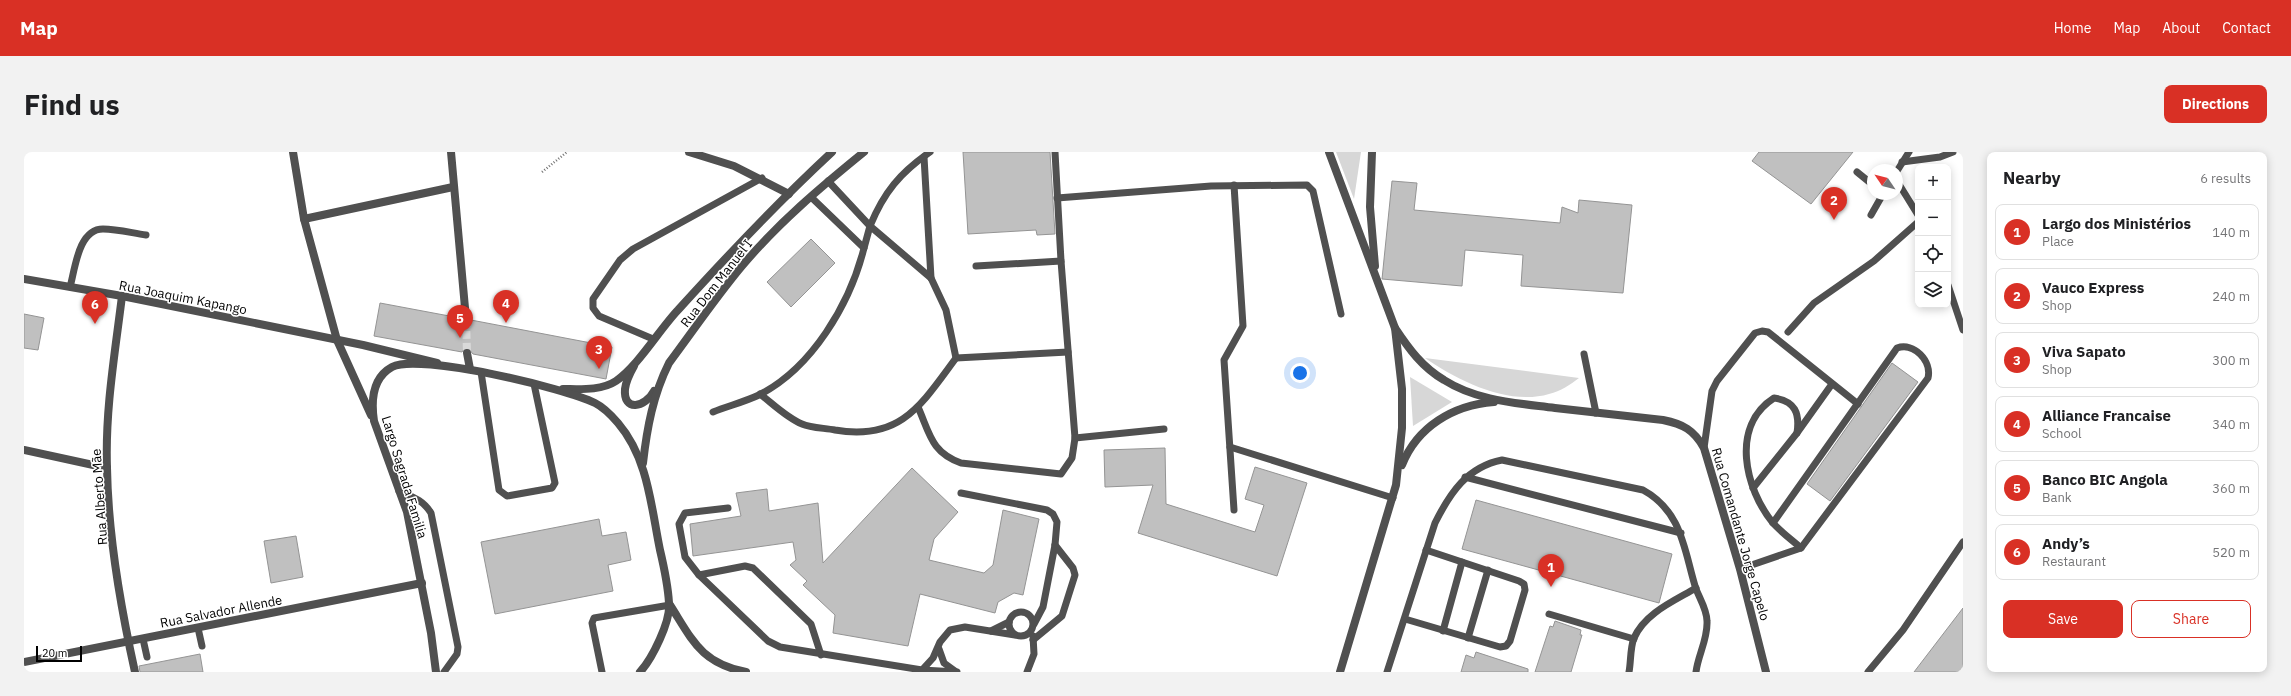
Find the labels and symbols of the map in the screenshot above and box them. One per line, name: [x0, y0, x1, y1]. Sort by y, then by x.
north arrow: [1867, 164, 1903, 200]
pin: 2: [1821, 187, 1847, 220]
street label: Rua Dom Manuel I: [677, 236, 756, 331]
street label: Rua Joaquim Kapango: [117, 277, 248, 318]
pin: 4: [493, 290, 519, 323]
pin: 6: [82, 291, 108, 324]
pin: 5: [447, 305, 473, 338]
pin: 3: [586, 336, 612, 369]
your location: [1290, 363, 1310, 383]
street label: Largo Sagrada Familia: [378, 414, 431, 541]
street label: Rua Comandante Jorge Capelo: [1708, 446, 1773, 623]
street label: Rua Alberto Mãe: [88, 448, 111, 546]
pin: 1: [1538, 554, 1564, 587]
street label: Rua Salvador Allende: [159, 591, 284, 632]
scale bar: [36, 644, 82, 663]

